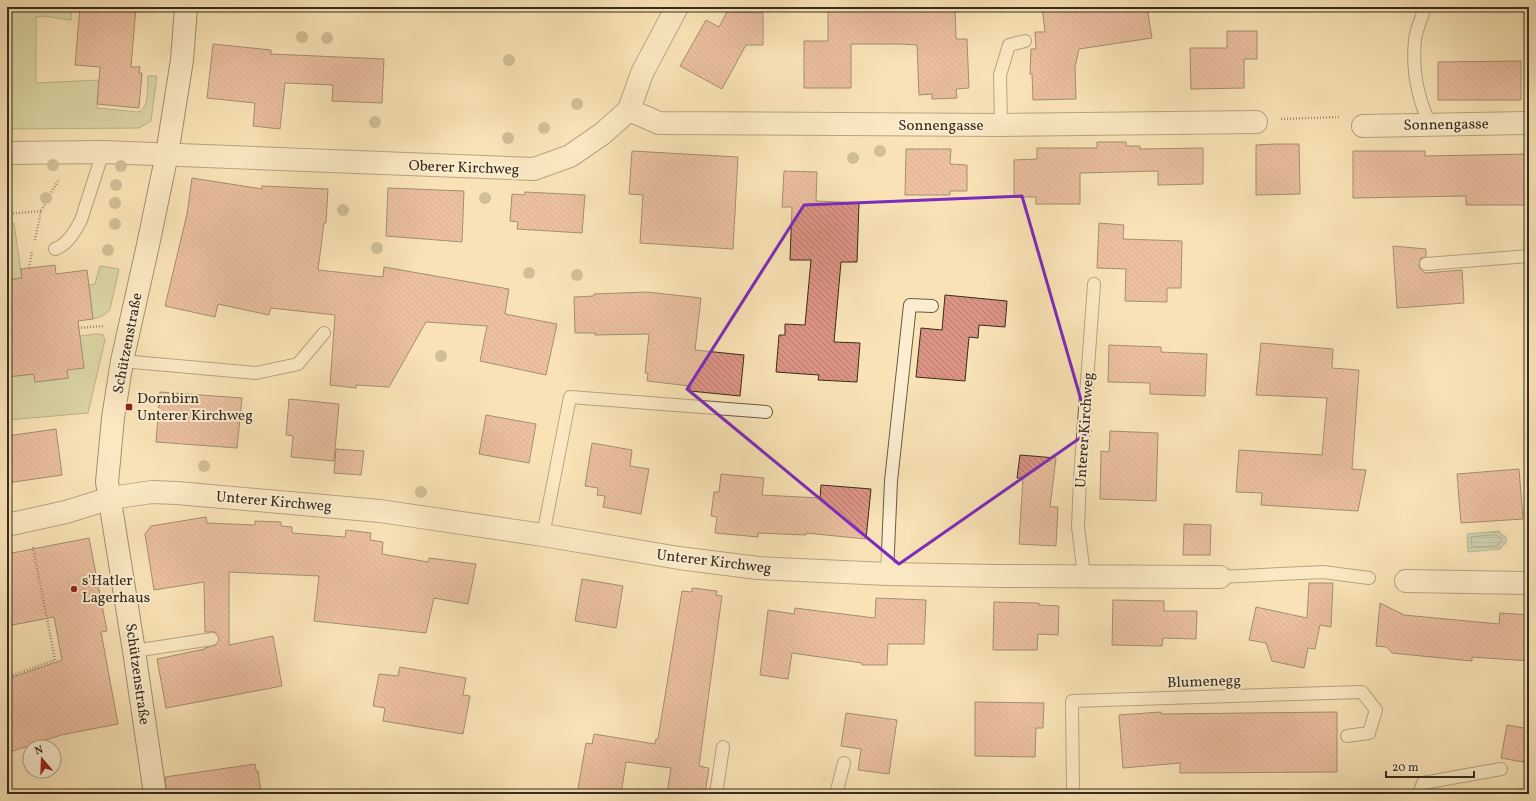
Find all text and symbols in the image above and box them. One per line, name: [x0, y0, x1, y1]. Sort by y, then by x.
street label: Sonnengasse: [1403, 114, 1489, 137]
street label: Sonnengasse: [898, 116, 984, 137]
street label: Oberer Kirchweg: [408, 156, 520, 181]
street label: Schützenstraße: [108, 291, 149, 396]
street label: Unterer Kirchweg: [1071, 371, 1100, 489]
place label: Dornbirn Unterer Kirchweg: [137, 389, 253, 427]
marker: Dornbirn Unterer Kirchweg: [124, 402, 134, 412]
street label: Unterer Kirchweg: [215, 487, 333, 518]
street label: Unterer Kirchweg: [655, 545, 773, 580]
place label: s'Hatler Lagerhaus: [82, 571, 150, 609]
marker: s'Hatler Lagerhaus: [69, 584, 79, 594]
street label: Schützenstraße: [119, 622, 154, 726]
street label: Blumenegg: [1167, 671, 1242, 694]
north arrow: [22, 739, 62, 779]
text: N: [33, 743, 45, 759]
scale bar: [1386, 753, 1474, 779]
text: 20 m: [1392, 760, 1419, 776]

